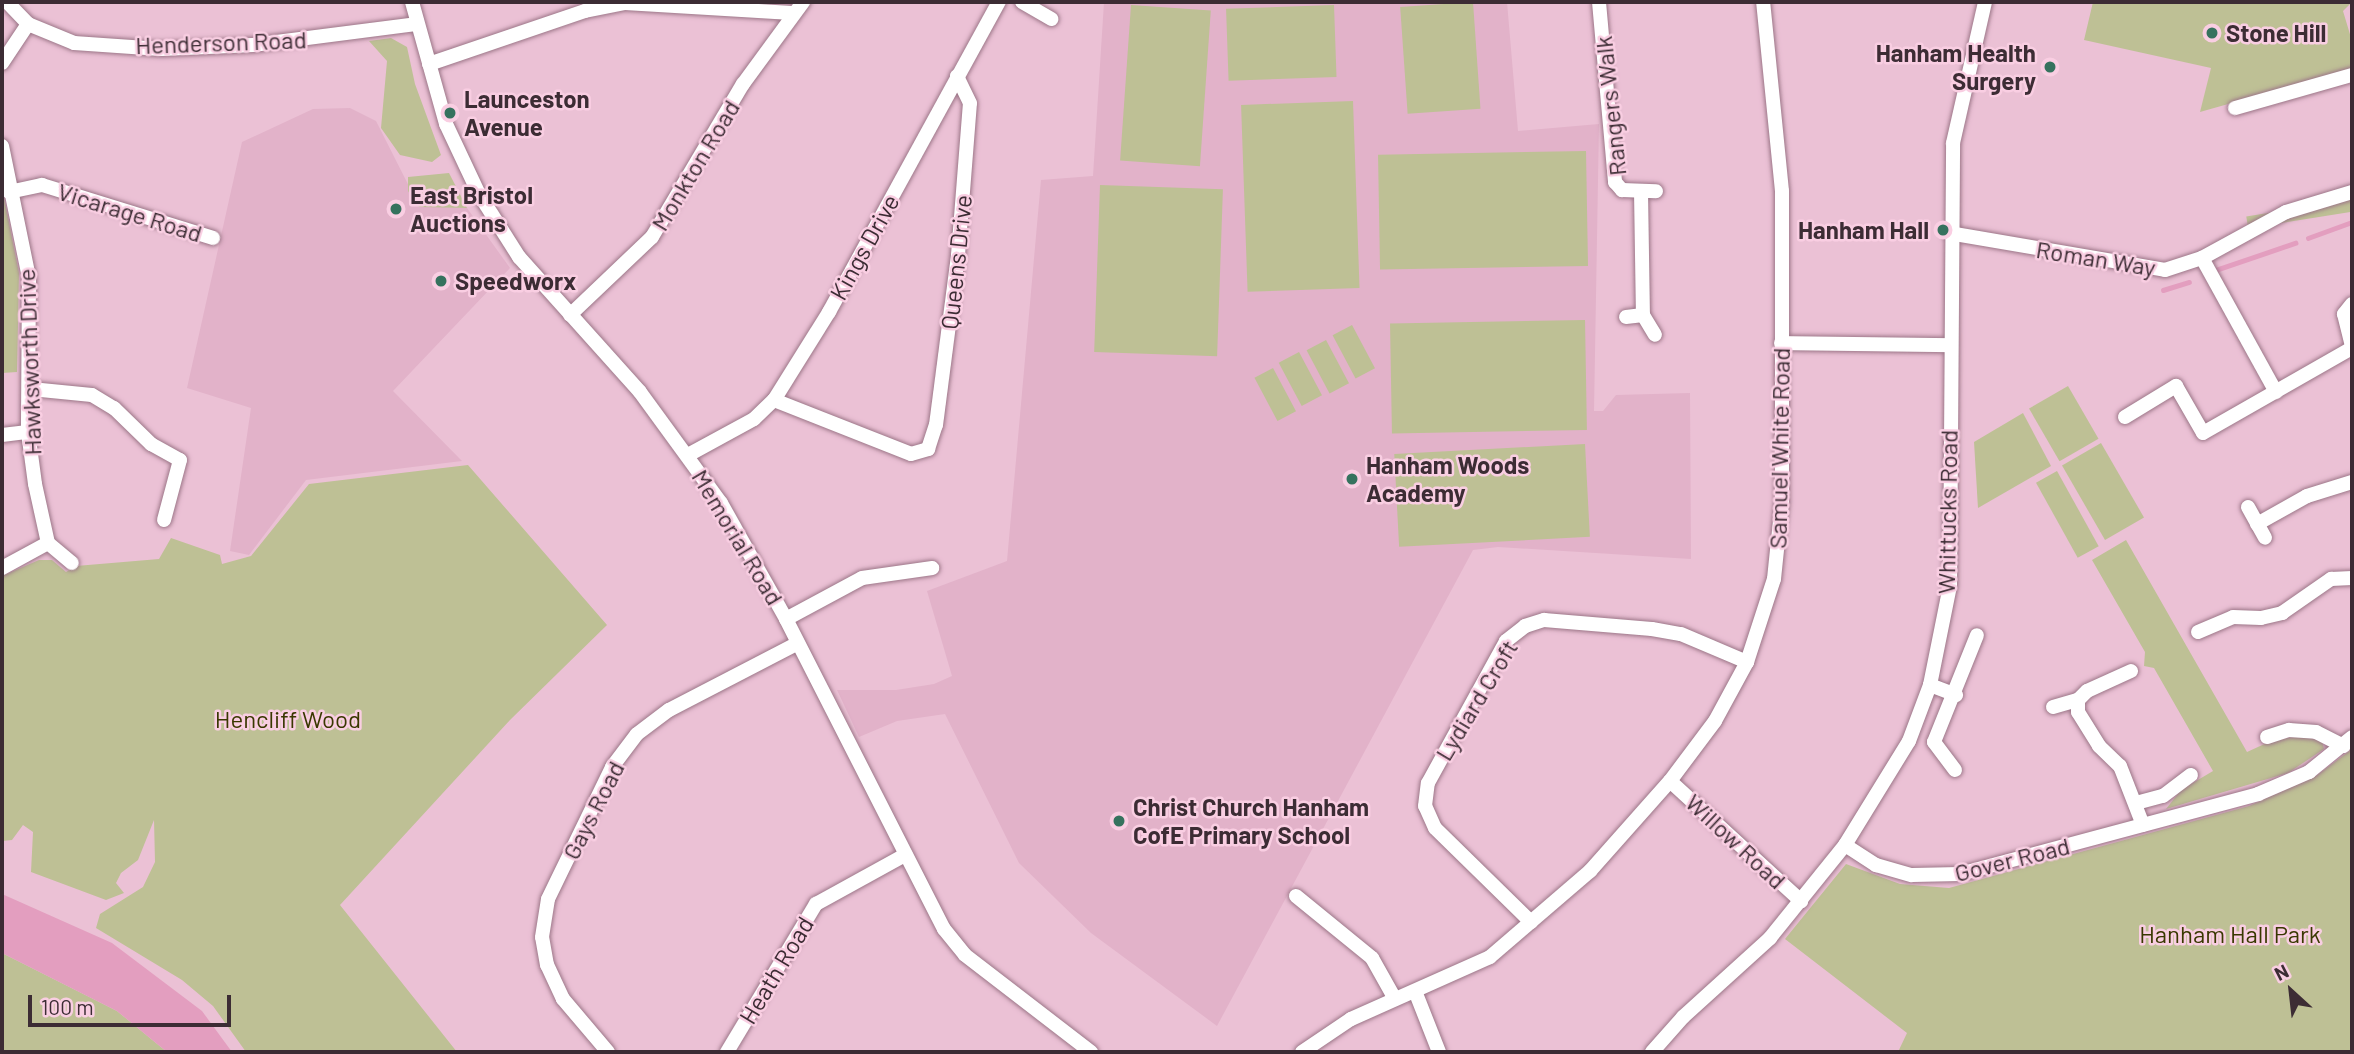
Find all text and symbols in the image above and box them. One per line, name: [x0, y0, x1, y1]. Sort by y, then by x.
place label: Stone Hill: [2226, 19, 2326, 47]
street label: Henderson Road: [135, 25, 307, 59]
marker: Stone Hill: [2204, 25, 2220, 41]
street label: Rangers Walk: [1588, 35, 1632, 177]
place label: Hanham Health Surgery: [1876, 39, 2036, 95]
marker: Hanham Health Surgery: [2042, 59, 2058, 75]
place label: Launceston Avenue: [464, 85, 590, 141]
street label: Monkton Road: [645, 94, 745, 236]
marker: Launceston Avenue: [442, 105, 458, 121]
street label: Vicarage Road: [54, 176, 206, 248]
place label: East Bristol Auctions: [410, 181, 533, 237]
street label: Kings Drive: [823, 189, 905, 305]
street label: Queens Drive: [935, 193, 977, 331]
marker: East Bristol Auctions: [388, 201, 404, 217]
place label: Hanham Hall: [1798, 216, 1929, 244]
marker: Hanham Hall: [1935, 222, 1951, 238]
street label: Roman Way: [2034, 234, 2158, 282]
place label: Speedworx: [455, 267, 576, 295]
street label: Hawksworth Drive: [11, 268, 47, 456]
marker: Speedworx: [433, 273, 449, 289]
street label: Samuel White Road: [1763, 347, 1795, 549]
street label: Whittucks Road: [1931, 430, 1963, 594]
place label: Hanham Woods Academy: [1366, 451, 1529, 507]
street label: Memorial Road: [686, 464, 790, 610]
marker: Hanham Woods Academy: [1344, 471, 1360, 487]
street label: Lydiard Croft: [1429, 635, 1523, 765]
park label: Hencliff Wood: [215, 705, 361, 733]
street label: Gays Road: [556, 756, 630, 864]
street label: Willow Road: [1680, 788, 1792, 894]
place label: Christ Church Hanham CofE Primary School: [1133, 793, 1369, 849]
marker: Christ Church Hanham CofE Primary School: [1111, 813, 1127, 829]
street label: Gover Road: [1951, 831, 2073, 887]
street label: Heath Road: [733, 911, 819, 1029]
park label: Hanham Hall Park: [2139, 920, 2321, 948]
north arrow: [2256, 956, 2326, 1026]
text: N: [2270, 959, 2292, 985]
scale bar: [32, 981, 234, 1025]
text: 100 m: [41, 994, 94, 1019]

